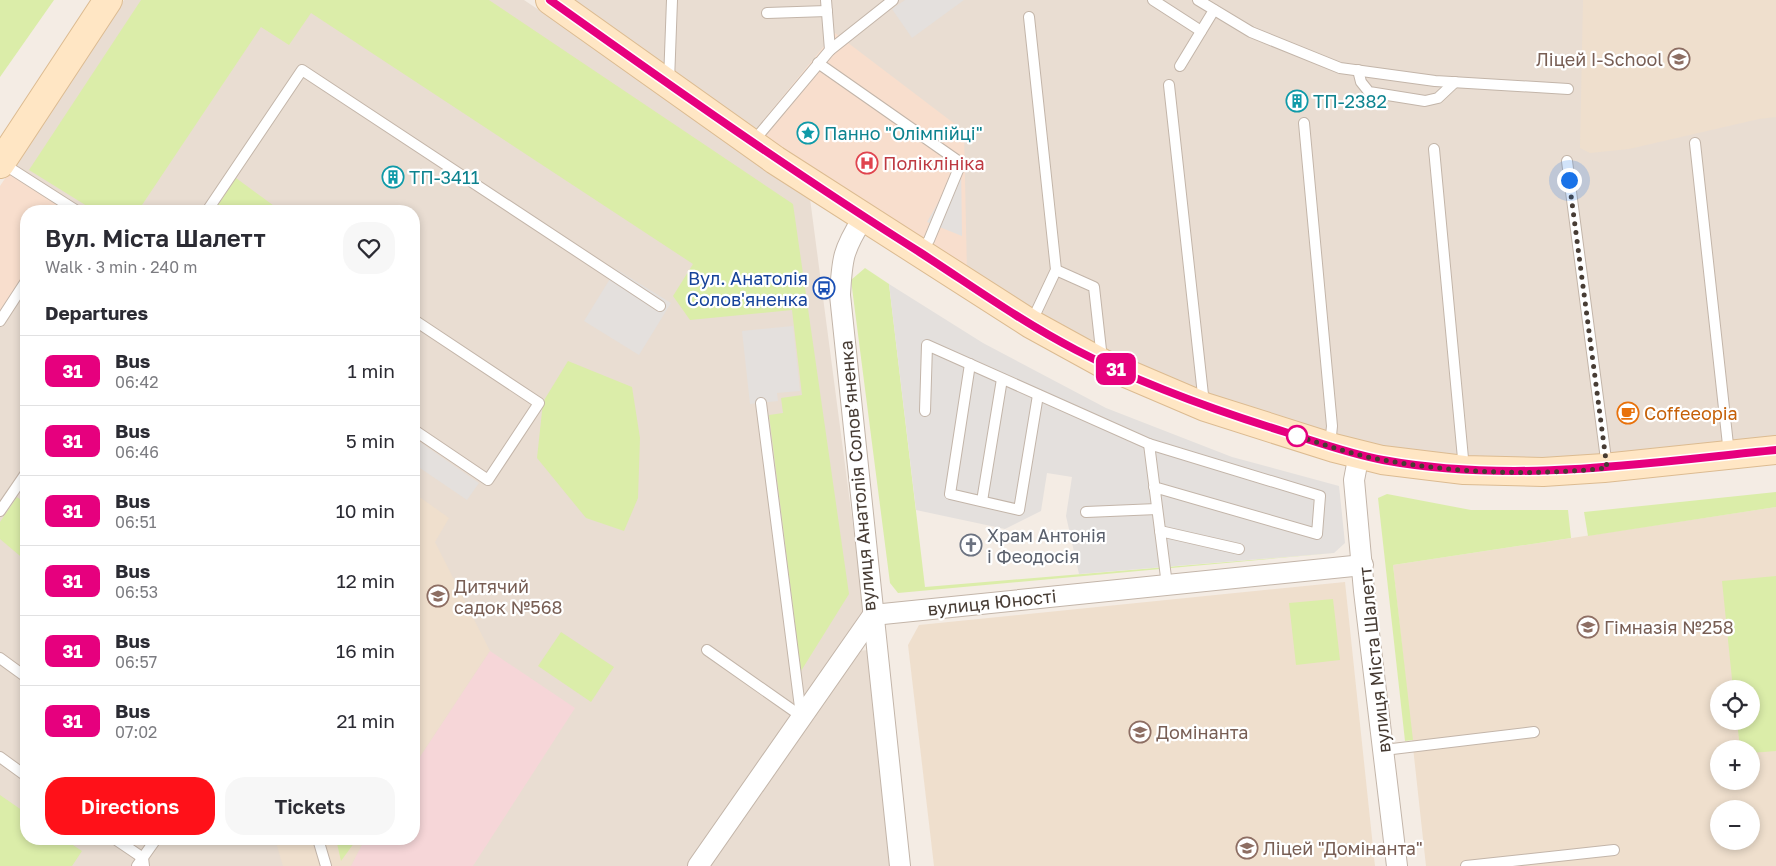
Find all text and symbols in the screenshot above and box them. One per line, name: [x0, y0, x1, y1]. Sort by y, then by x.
school or university icon: Ліцей I-School: [1667, 47, 1691, 71]
place label: Ліцей I-School: [1536, 48, 1663, 70]
building icon: ТП-2382: [1285, 89, 1309, 113]
place label: ТП-2382: [1313, 90, 1387, 112]
place icon: Панно "Олімпійці": [796, 121, 820, 145]
place label: Панно "Олімпійці": [824, 122, 983, 144]
hospital icon: Поліклініка: [855, 151, 879, 175]
place label: Поліклініка: [883, 152, 985, 174]
building icon: ТП-3411: [381, 165, 405, 189]
place label: ТП-3411: [409, 166, 480, 188]
your location: [1557, 168, 1582, 193]
button: heart: [343, 222, 395, 274]
text: Вул. Міста Шалетт: [45, 223, 266, 252]
text: Walk · 3 min · 240 m: [45, 257, 197, 277]
place label: Вул. Анатолія Солов'яненка: [687, 267, 808, 310]
bus stop icon: Вул. Анатолія Солов'яненка: [812, 276, 836, 300]
text: Departures: [45, 301, 148, 324]
street label: вулиця Анатолія Соловʼяненка: [834, 340, 880, 612]
text: Bus: [115, 349, 150, 372]
line badge: 31: [1094, 353, 1138, 385]
text: 31: [1106, 358, 1126, 380]
text: 1 min: [347, 359, 395, 382]
text: 31: [62, 360, 83, 382]
text: 06:42: [115, 372, 158, 392]
cafe icon: Coffeeopia: [1616, 401, 1640, 425]
place label: Coffeeopia: [1644, 402, 1738, 424]
text: Bus: [115, 419, 150, 442]
unlabelled marker: [1286, 425, 1308, 447]
text: 5 min: [346, 429, 395, 452]
text: 31: [62, 430, 83, 452]
text: 06:46: [115, 442, 159, 462]
text: Bus: [115, 489, 150, 512]
text: 10 min: [336, 499, 395, 522]
text: 31: [62, 500, 83, 522]
text: 06:51: [115, 512, 156, 532]
place label: Храм Антонія і Феодосія: [987, 524, 1106, 567]
church icon: Храм Антонія і Феодосія: [959, 533, 983, 557]
text: Bus: [115, 559, 150, 582]
street label: вулиця Міста Шалетт: [1353, 566, 1395, 754]
text: 12 min: [336, 569, 395, 592]
text: 31: [62, 570, 83, 592]
place label: Дитячий садок №568: [454, 575, 563, 618]
text: 06:53: [115, 582, 158, 602]
school or university icon: Дитячий садок №568: [426, 584, 450, 608]
street label: вулиця Юності: [926, 584, 1058, 620]
school or university icon: Гімназія №258: [1576, 615, 1600, 639]
place label: Гімназія №258: [1604, 616, 1734, 638]
text: Bus: [115, 629, 150, 652]
text: 16 min: [336, 639, 395, 662]
text: 31: [62, 640, 83, 662]
text: 06:57: [115, 652, 157, 672]
map controls: [1710, 680, 1760, 850]
button: locate: [1710, 680, 1760, 730]
text: Bus: [115, 699, 150, 722]
text: 21 min: [336, 709, 395, 732]
text: 31: [62, 710, 83, 732]
school or university icon: Домінанта: [1128, 720, 1152, 744]
place label: Домінанта: [1156, 721, 1248, 743]
text: 07:02: [115, 722, 157, 742]
button: +: [1710, 740, 1760, 790]
button: Directions: [45, 777, 215, 835]
button: Tickets: [225, 777, 395, 835]
button: −: [1710, 800, 1760, 850]
school or university icon: Ліцей "Домінанта": [1235, 836, 1259, 860]
place label: Ліцей "Домінанта": [1263, 837, 1423, 859]

